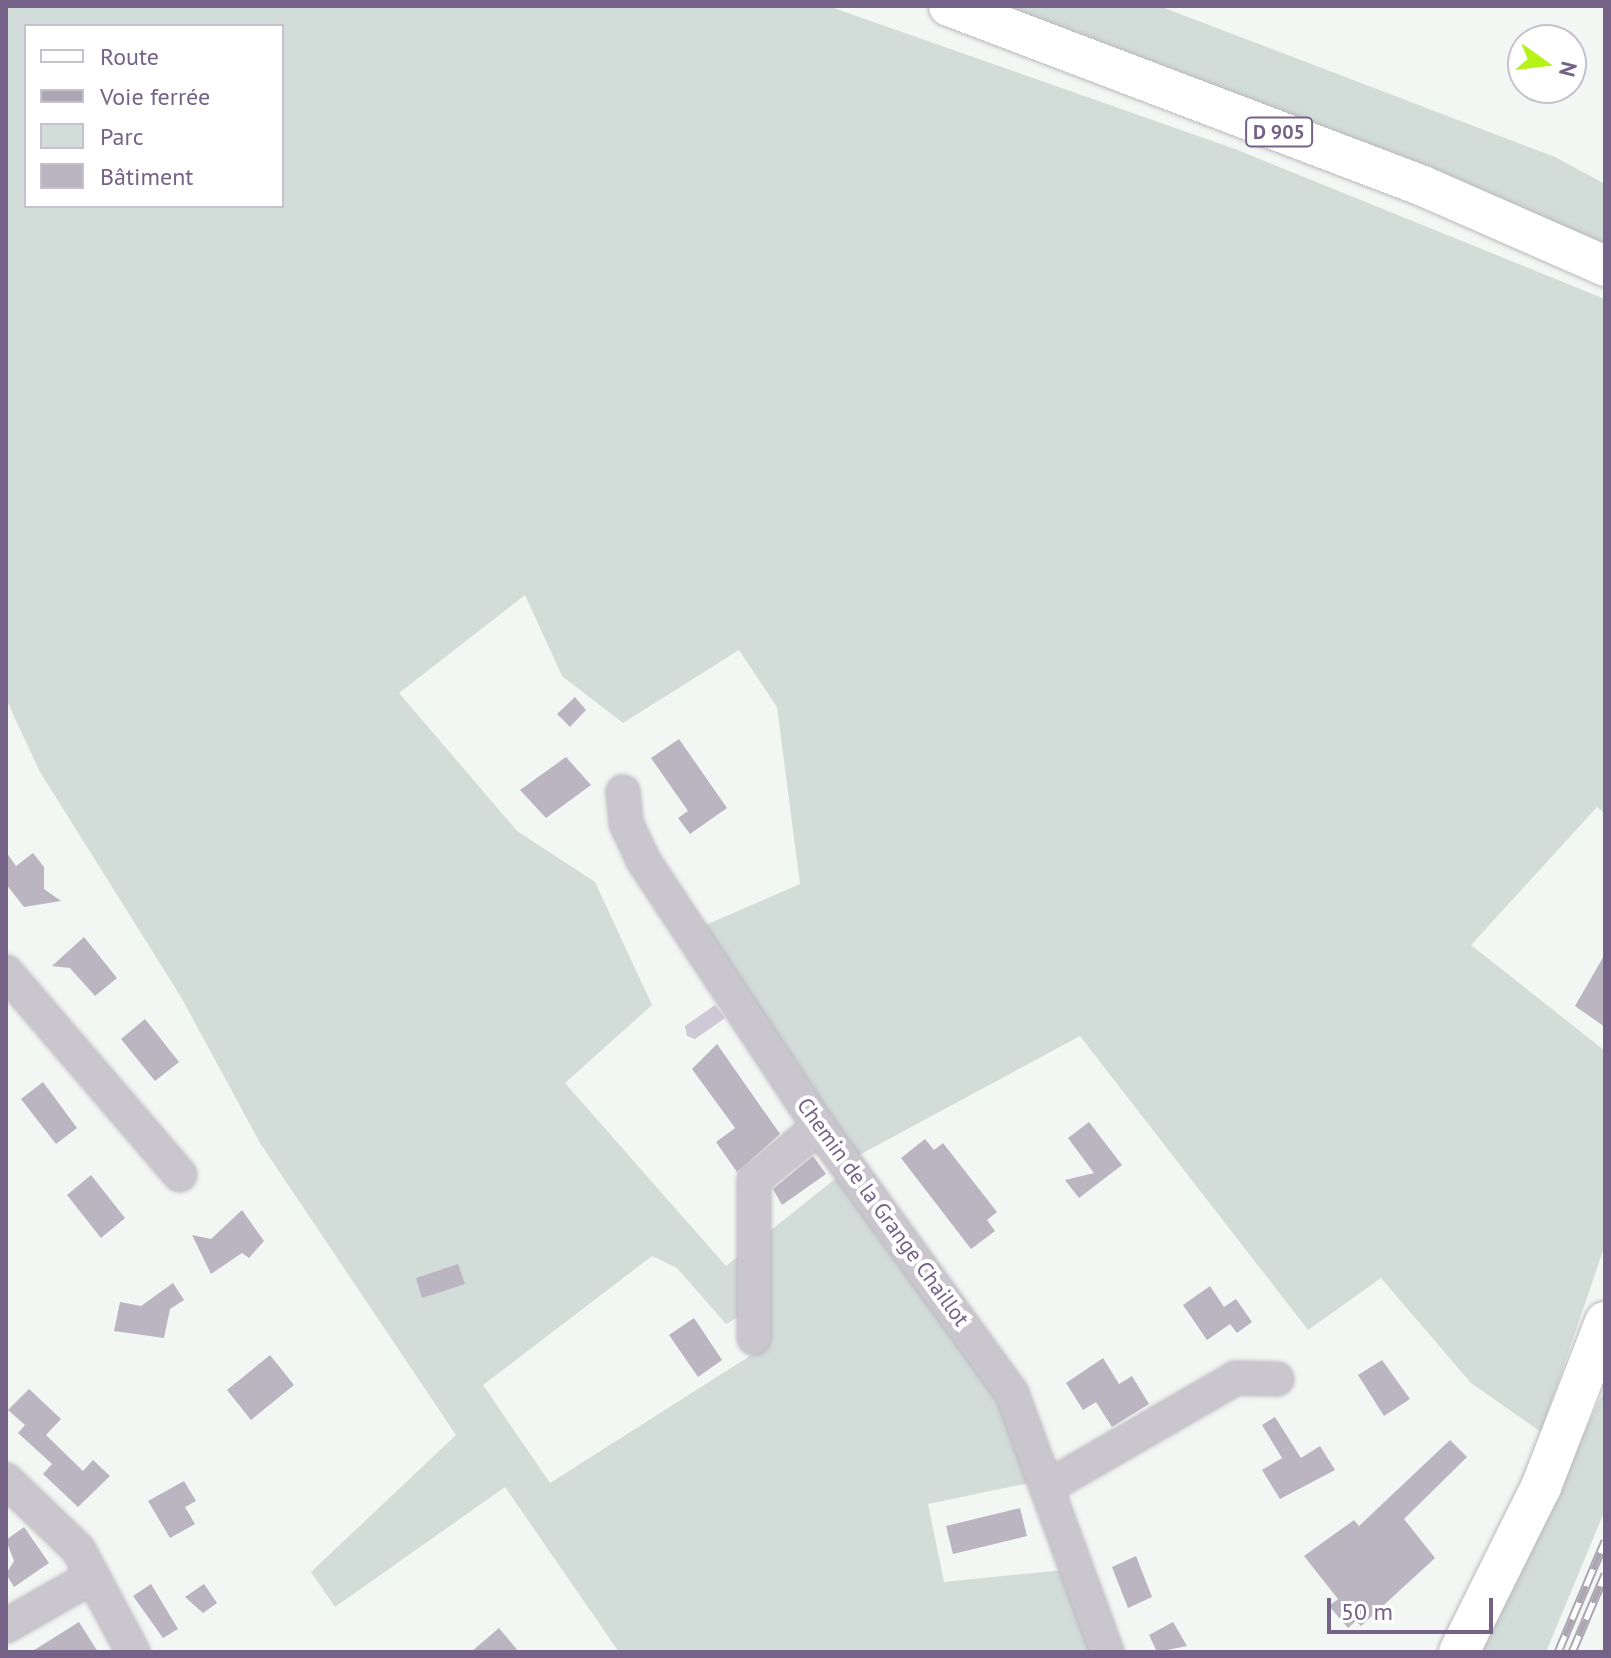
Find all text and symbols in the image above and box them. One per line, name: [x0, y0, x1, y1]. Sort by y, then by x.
legend: [24, 24, 284, 208]
north arrow: [1507, 24, 1587, 104]
text: Route: [100, 41, 159, 72]
text: N: [1553, 59, 1584, 80]
text: Voie ferrée: [100, 81, 210, 112]
road number: D 905: [1243, 116, 1315, 148]
text: Parc: [100, 121, 143, 152]
text: Bâtiment: [100, 161, 193, 192]
street label: Chemin de la Grange Chaillot: [791, 1093, 975, 1331]
scale bar: [1331, 1582, 1497, 1632]
text: 50 m: [1341, 1596, 1393, 1627]

